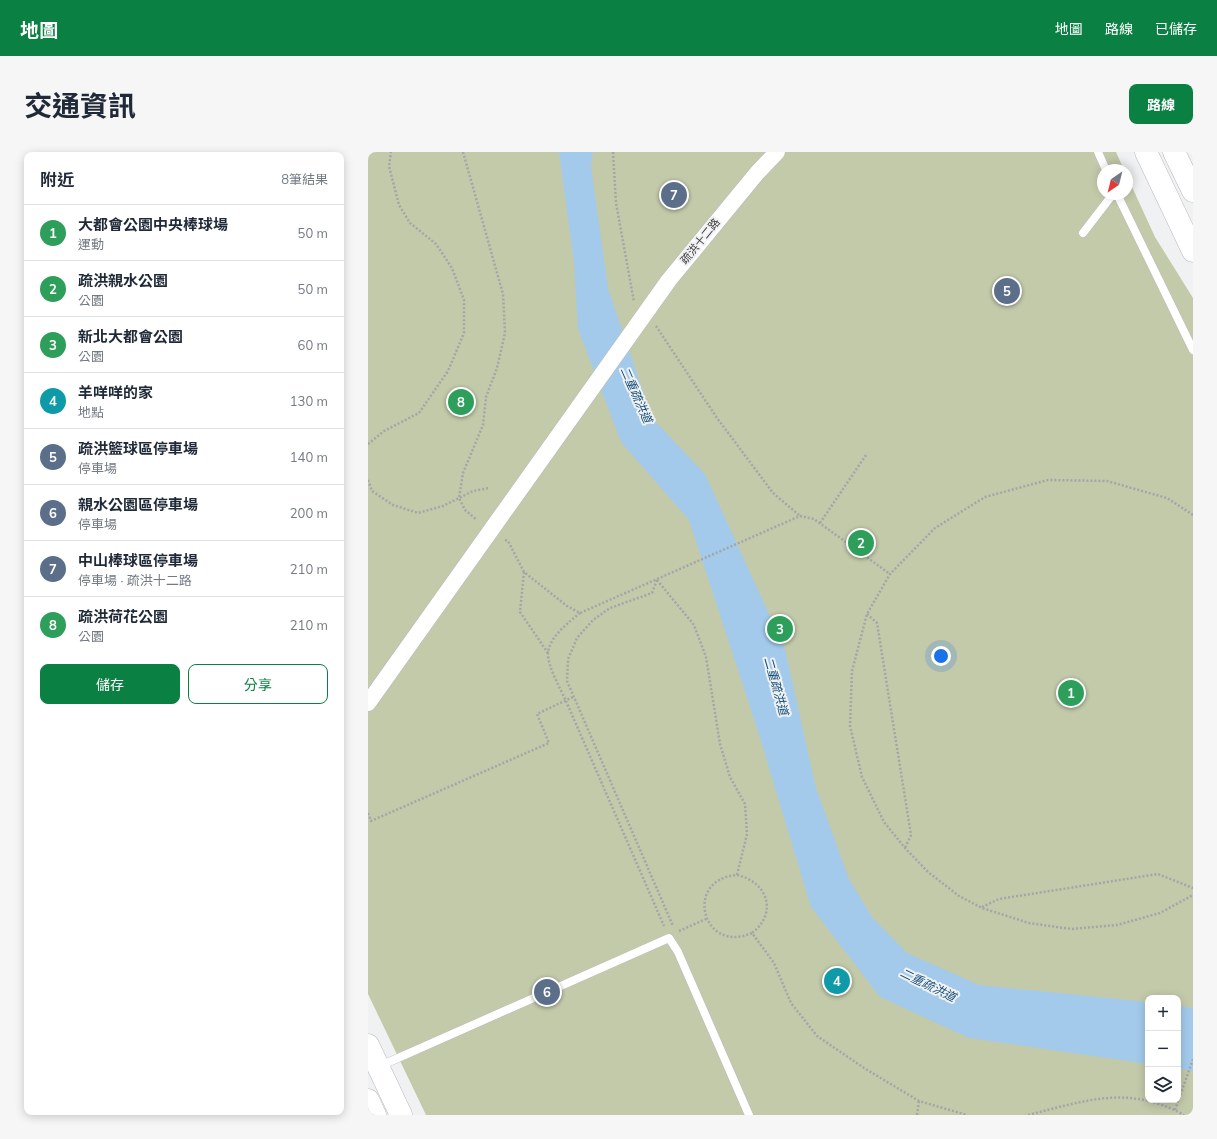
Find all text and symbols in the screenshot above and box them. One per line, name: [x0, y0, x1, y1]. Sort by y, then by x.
text: 地圖: [20, 18, 58, 42]
text: 地圖: [1055, 20, 1083, 38]
text: 路線: [1105, 20, 1133, 38]
text: 已儲存: [1155, 20, 1197, 38]
button: 路線: [1129, 84, 1193, 124]
text: 交通資訊: [24, 88, 136, 123]
north arrow: [1097, 164, 1133, 200]
text: 附近: [40, 169, 74, 190]
text: 8筆結果: [281, 171, 328, 187]
pin: 7: [661, 180, 687, 210]
text: 大都會公園中央棒球場: [78, 215, 228, 234]
street label: 疏洪十二路: [677, 215, 723, 267]
text: 1: [49, 225, 57, 241]
text: 50 m: [298, 225, 328, 241]
text: 運動: [78, 236, 104, 252]
text: 疏洪親水公園: [78, 271, 168, 290]
pin: 5: [994, 276, 1020, 306]
text: 2: [49, 281, 57, 297]
text: 50 m: [298, 281, 328, 297]
text: 公園: [78, 292, 104, 308]
text: 新北大都會公園: [78, 327, 183, 346]
text: 3: [49, 337, 57, 353]
text: 60 m: [298, 337, 328, 353]
text: 公園: [78, 348, 104, 364]
water label: 二重疏洪道: [617, 364, 656, 427]
text: 羊咩咩的家: [78, 383, 153, 402]
pin: 8: [448, 387, 474, 417]
text: 4: [49, 393, 57, 409]
text: 130 m: [290, 393, 328, 409]
text: 地點: [78, 404, 104, 420]
text: 疏洪籃球區停車場: [78, 439, 198, 458]
text: 5: [49, 449, 57, 465]
text: 140 m: [290, 449, 328, 465]
text: 停車場: [78, 460, 117, 476]
text: 親水公園區停車場: [78, 495, 198, 514]
text: 6: [49, 505, 57, 521]
text: 200 m: [290, 505, 328, 521]
text: 停車場: [78, 516, 117, 532]
pin: 2: [848, 528, 874, 558]
text: 中山棒球區停車場: [78, 551, 198, 570]
text: 7: [49, 561, 57, 577]
text: 210 m: [290, 561, 328, 577]
text: 停車場 · 疏洪十二路: [78, 572, 192, 588]
text: 疏洪荷花公園: [78, 607, 168, 626]
pin: 3: [767, 614, 793, 644]
text: 8: [49, 617, 57, 633]
text: 210 m: [290, 617, 328, 633]
text: 公園: [78, 628, 104, 644]
your location: [931, 646, 951, 666]
water label: 二重疏洪道: [761, 655, 793, 719]
button: 儲存: [40, 664, 180, 704]
button: 分享: [188, 664, 328, 704]
pin: 1: [1058, 678, 1084, 708]
water label: 二重疏洪道: [898, 965, 960, 1005]
pin: 4: [824, 966, 850, 996]
pin: 6: [534, 977, 560, 1007]
map controls: [1145, 995, 1181, 1103]
button: +: [1145, 995, 1181, 1031]
button: −: [1145, 1031, 1181, 1067]
button: layers: [1145, 1067, 1181, 1103]

